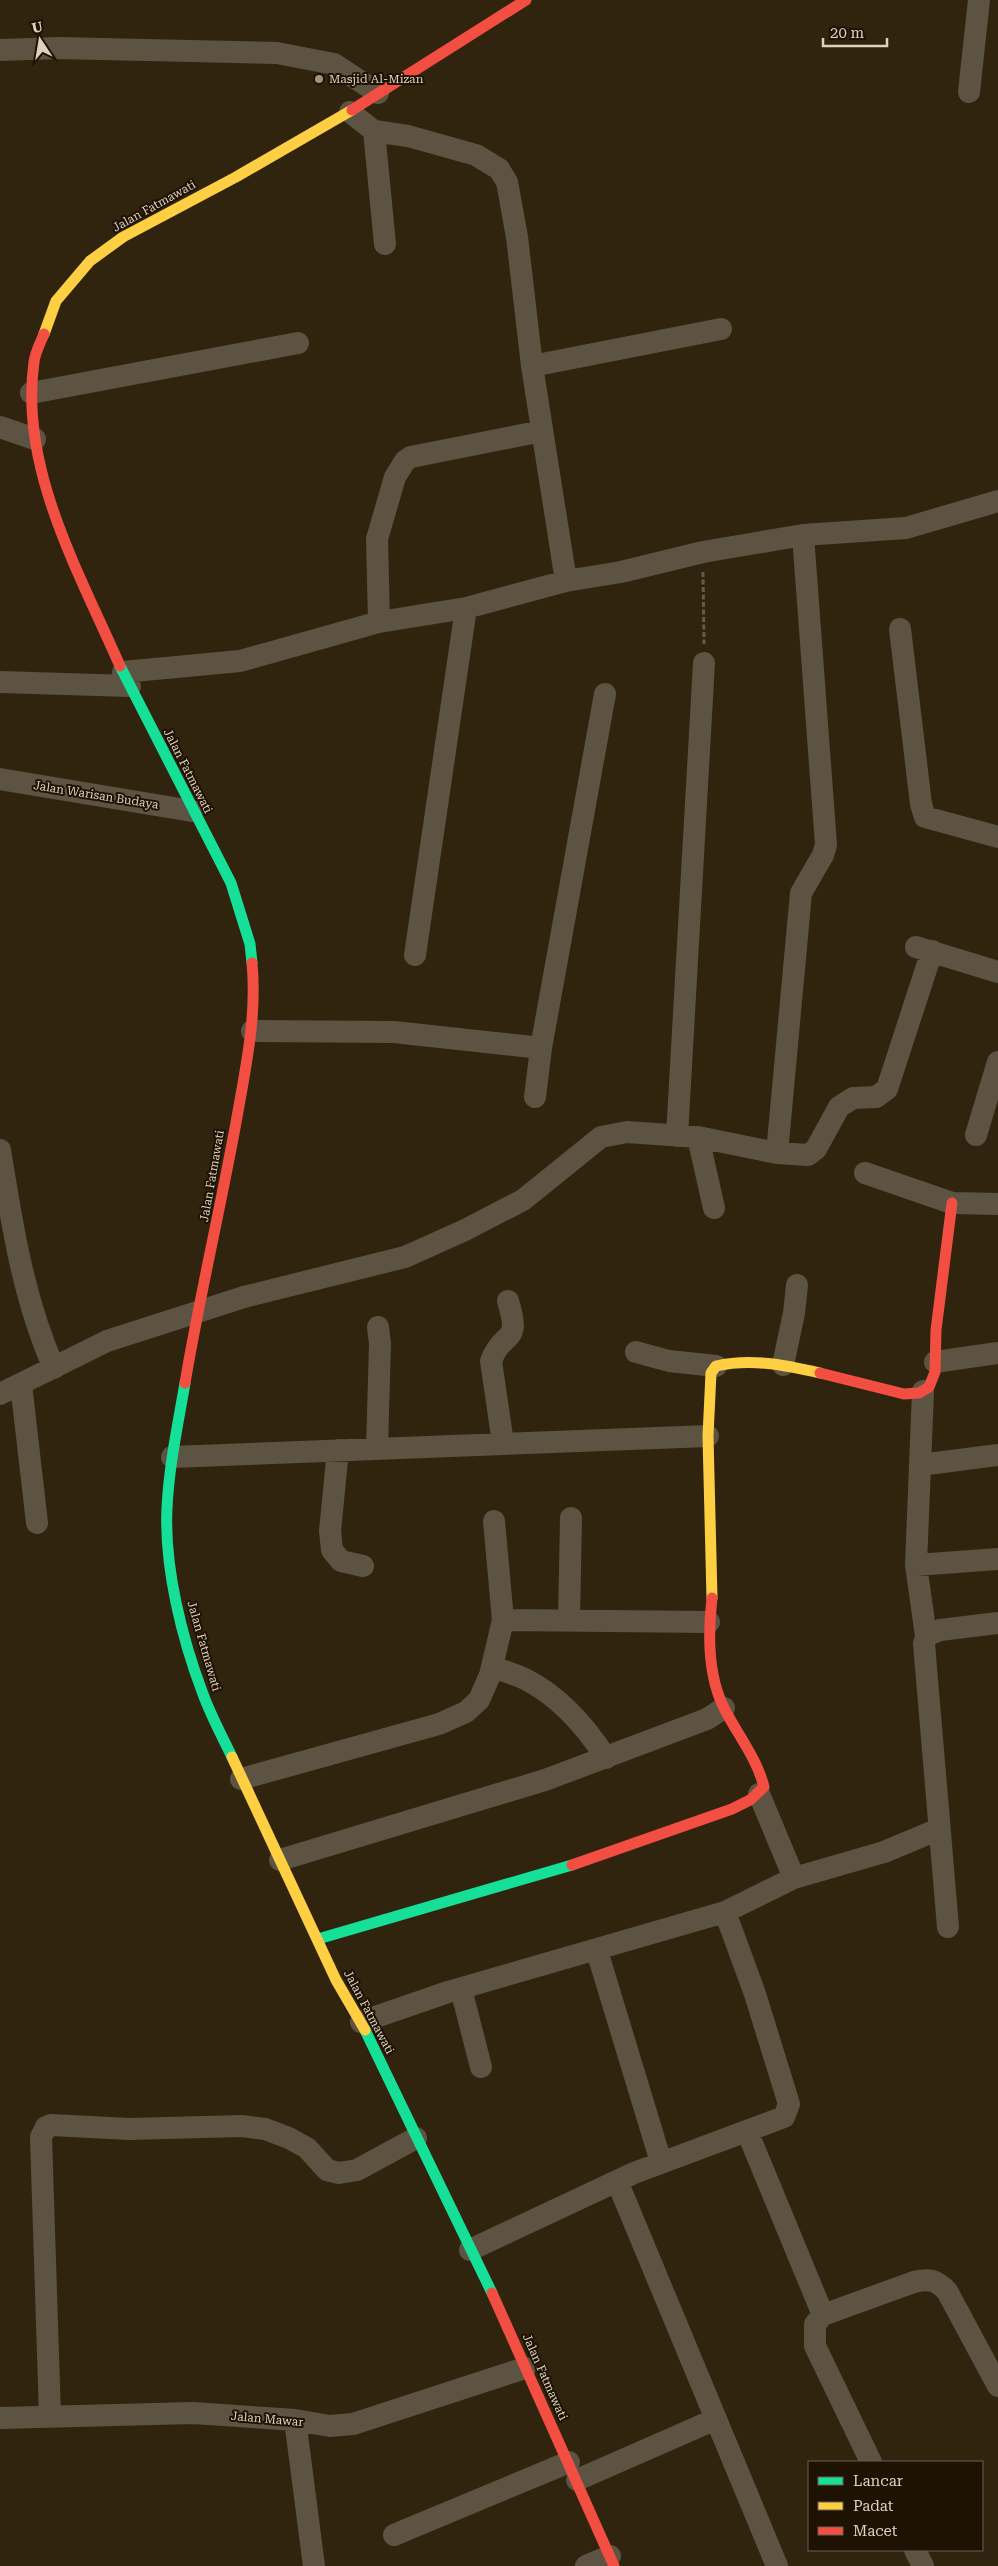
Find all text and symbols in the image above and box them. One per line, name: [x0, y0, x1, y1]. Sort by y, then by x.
north arrow: [15, 15, 65, 65]
scale bar: [823, 15, 887, 47]
text: U: [30, 18, 44, 36]
text: 20 m: [830, 24, 865, 42]
place label: Masjid Al-Mizan: [329, 72, 424, 86]
marker: Masjid Al-Mizan: [313, 73, 325, 85]
street label: Jalan Fatmawati: [110, 177, 198, 235]
street label: Jalan Fatmawati: [161, 726, 215, 816]
street label: Jalan Warisan Budaya: [32, 778, 160, 812]
street label: Jalan Fatmawati: [197, 1129, 227, 1223]
street label: Jalan Fatmawati: [184, 1599, 224, 1693]
street label: Jalan Fatmawati: [341, 1968, 397, 2057]
street label: Jalan Fatmawati: [520, 2332, 570, 2423]
street label: Jalan Mawar: [230, 2409, 304, 2429]
legend: [808, 2461, 983, 2551]
text: Lancar: [853, 2472, 903, 2490]
text: Padat: [853, 2497, 894, 2515]
text: Macet: [853, 2522, 898, 2540]

